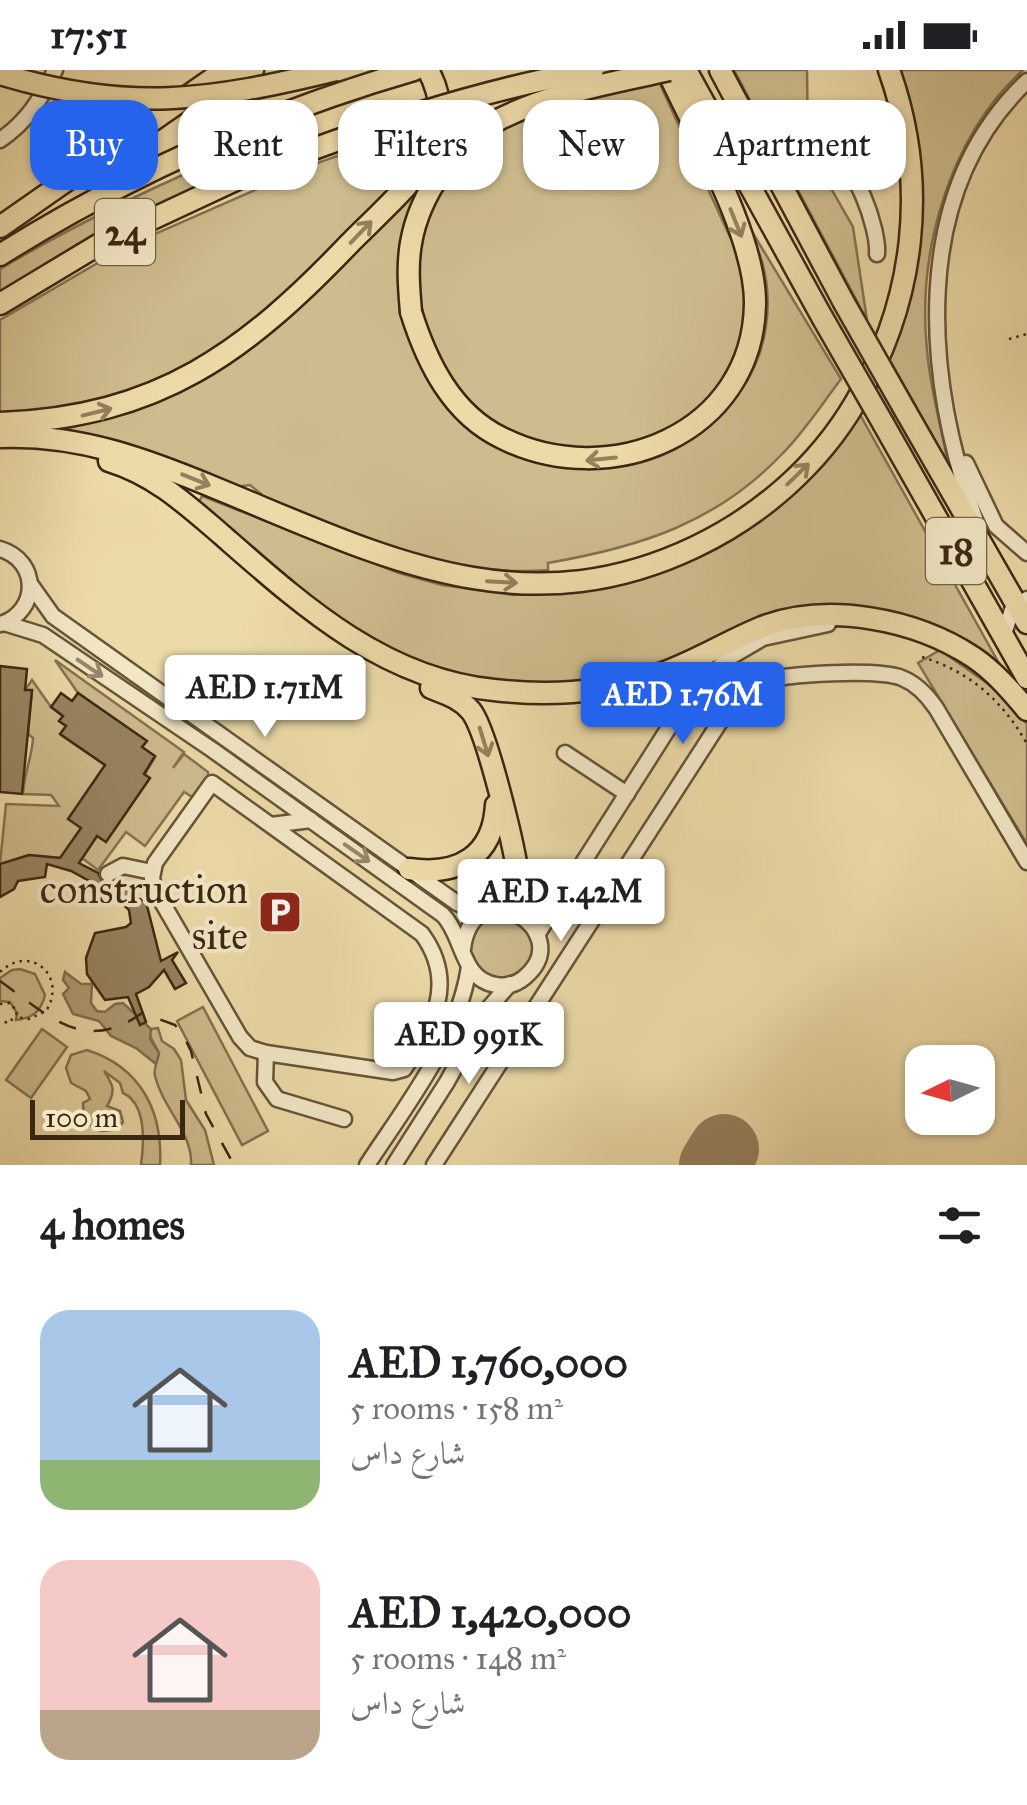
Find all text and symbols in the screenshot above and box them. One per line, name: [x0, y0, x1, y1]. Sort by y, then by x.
text: 17:51: [50, 12, 128, 58]
chip: Buy: [30, 100, 158, 190]
chip: Rent: [178, 100, 318, 190]
chip: Filters: [338, 100, 503, 190]
chip: New: [523, 100, 659, 190]
chip: Apartment: [679, 100, 906, 190]
road number: 24: [95, 199, 155, 265]
one-way arrow: [729, 207, 747, 237]
one-way arrow: [349, 221, 373, 245]
one-way arrow: [80, 402, 112, 420]
one-way arrow: [585, 450, 618, 469]
one-way arrow: [786, 462, 810, 486]
one-way arrow: [180, 472, 211, 490]
road number: 18: [926, 518, 986, 584]
one-way arrow: [486, 573, 518, 592]
pin: AED 1.71M: [151, 655, 379, 740]
one-way arrow: [76, 658, 103, 678]
pin: AED 1.76M: [569, 662, 797, 747]
text: AED 1.71M: [187, 668, 343, 707]
text: AED 1.76M: [603, 675, 763, 714]
one-way arrow: [476, 726, 494, 757]
one-way arrow: [343, 842, 371, 863]
pin: AED 1.42M: [447, 859, 675, 944]
place label: construction site: [40, 865, 248, 960]
text: AED 1.42M: [480, 872, 642, 911]
parking icon: construction site: [257, 889, 303, 935]
pin: AED 991K: [366, 1002, 572, 1087]
text: AED 991K: [396, 1015, 542, 1054]
north arrow: [905, 1045, 995, 1135]
map controls: [905, 1045, 995, 1135]
scale bar: [30, 1095, 185, 1140]
text: 100 m: [45, 1100, 118, 1135]
icon: filters: [932, 1198, 987, 1253]
text: 4 homes: [40, 1199, 185, 1251]
text: AED 1,760,000: [350, 1337, 628, 1389]
icon: home: [120, 1350, 240, 1470]
text: 5 rooms · 158 m²: [350, 1389, 563, 1428]
text: شارع داس: [350, 1434, 466, 1473]
text: AED 1,420,000: [350, 1587, 632, 1639]
icon: home: [120, 1600, 240, 1720]
text: 5 rooms · 148 m²: [350, 1639, 566, 1678]
text: شارع داس: [350, 1684, 466, 1723]

